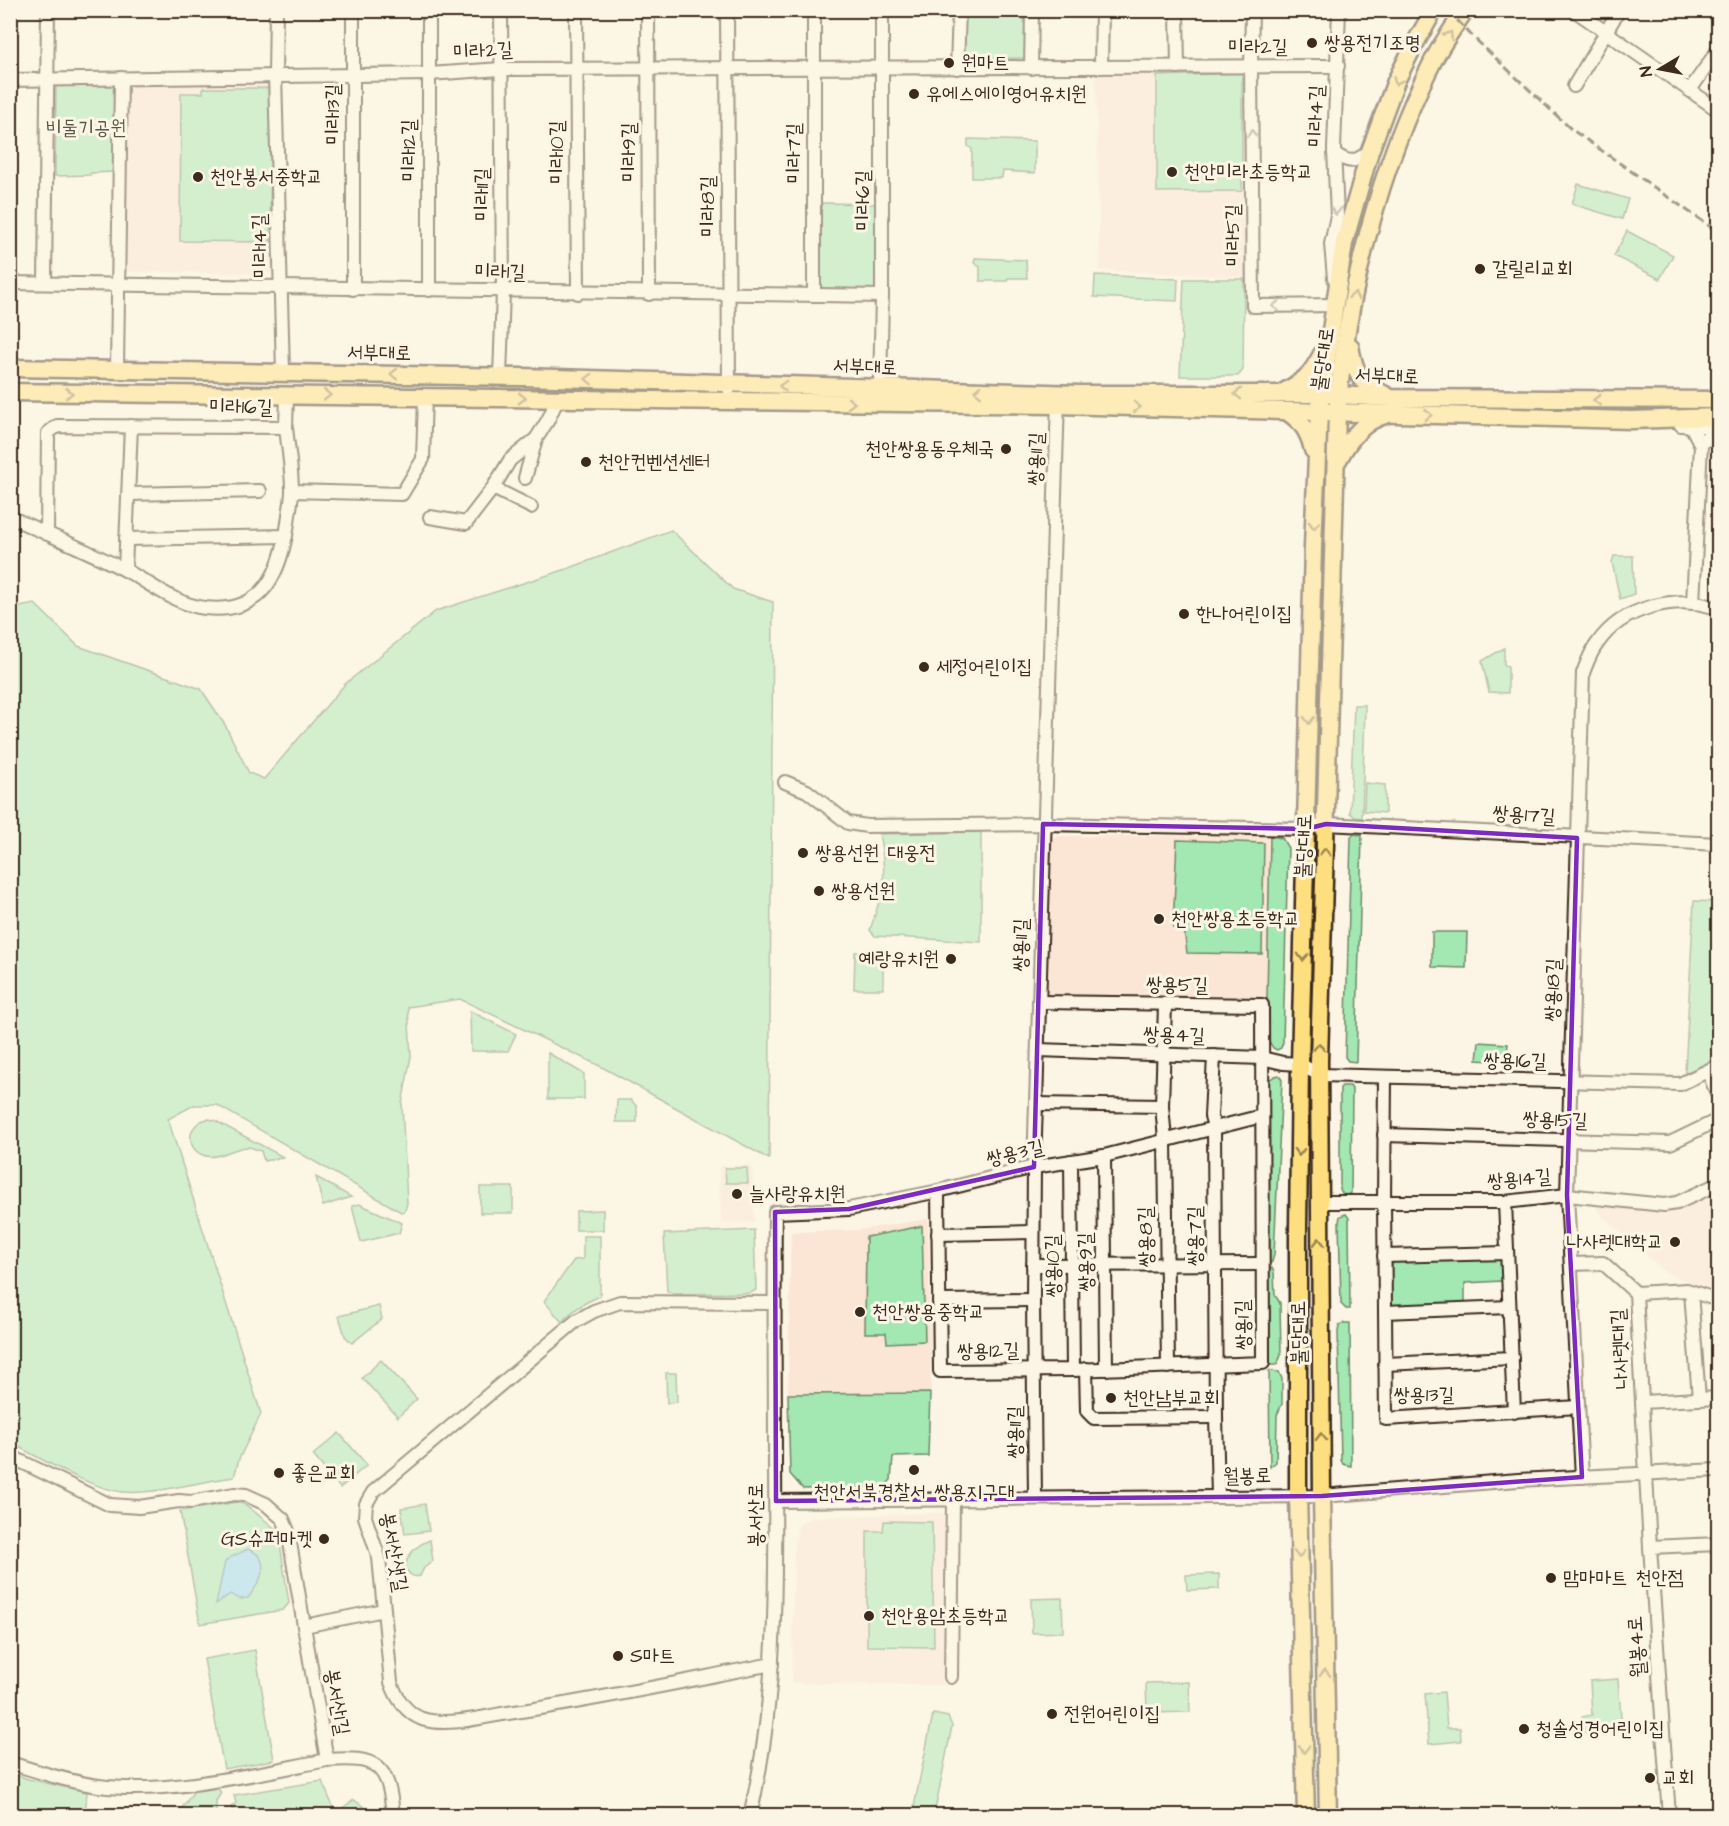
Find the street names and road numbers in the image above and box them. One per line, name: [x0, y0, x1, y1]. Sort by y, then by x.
street label: 미라2길: [1228, 33, 1288, 61]
street label: 미라2길: [452, 35, 514, 67]
street label: 미라13길: [319, 83, 347, 145]
street label: 미라4길: [1301, 85, 1331, 147]
street label: 미라12길: [395, 119, 423, 181]
street label: 미라10길: [543, 120, 571, 184]
street label: 미라9길: [615, 122, 643, 182]
street label: 미라7길: [780, 123, 808, 183]
street label: 미라11길: [468, 167, 496, 221]
street label: 미라6길: [849, 170, 877, 230]
street label: 미라8길: [694, 175, 722, 237]
street label: 미라5길: [1219, 204, 1247, 266]
street label: 미라14길: [245, 214, 275, 278]
street label: 미라1길: [474, 258, 526, 286]
street label: 불당대로: [1305, 325, 1341, 393]
street label: 서부대로: [347, 338, 411, 368]
street label: 서부대로: [832, 352, 898, 382]
street label: 서부대로: [1354, 361, 1420, 391]
street label: 미라16길: [209, 392, 273, 422]
street label: 쌍용11길: [1021, 432, 1051, 486]
street label: 쌍용17길: [1492, 799, 1556, 831]
street label: 불당대로: [1289, 813, 1319, 879]
street label: 쌍용11길: [1007, 918, 1035, 972]
street label: 쌍용18길: [1538, 958, 1568, 1022]
street label: 쌍용5길: [1146, 970, 1208, 1000]
street label: 쌍용4길: [1143, 1020, 1205, 1050]
street label: 쌍용16길: [1483, 1046, 1547, 1076]
street label: 쌍용15길: [1522, 1105, 1588, 1135]
street label: 쌍용3길: [983, 1133, 1047, 1173]
street label: 쌍용14길: [1486, 1162, 1552, 1196]
street label: 쌍용8길: [1131, 1206, 1161, 1268]
street label: 쌍용7길: [1181, 1206, 1209, 1266]
street label: 쌍용9길: [1071, 1232, 1101, 1292]
street label: 쌍용10길: [1038, 1234, 1068, 1298]
street label: 쌍용1길: [1229, 1299, 1257, 1351]
street label: 불당대로: [1284, 1301, 1314, 1365]
street label: 나사렛대길: [1604, 1308, 1636, 1390]
street label: 쌍용12길: [957, 1336, 1019, 1366]
street label: 쌍용13길: [1393, 1381, 1455, 1409]
street label: 쌍용11길: [1001, 1405, 1029, 1459]
street label: 월봉로: [1223, 1462, 1271, 1490]
street label: 봉서산로: [742, 1483, 770, 1547]
street label: 봉서산샛길: [373, 1510, 415, 1594]
street label: 월봉4로: [1621, 1615, 1653, 1679]
street label: 봉서산1길: [317, 1667, 357, 1737]

